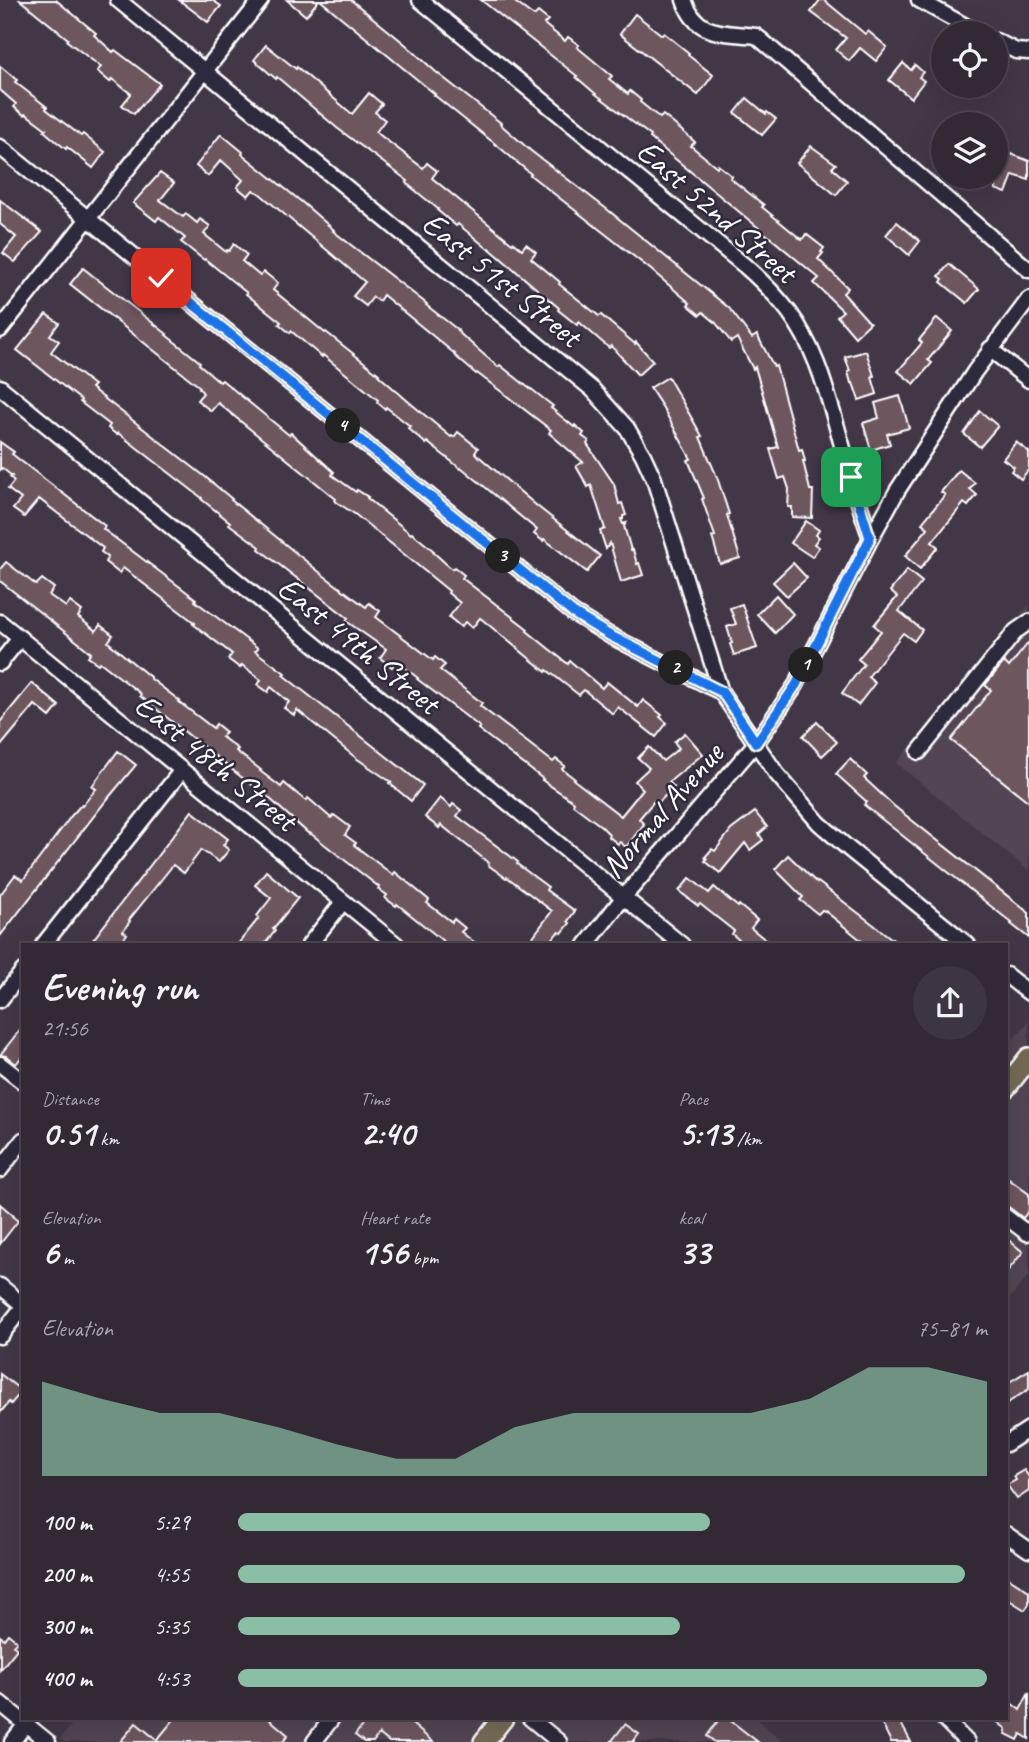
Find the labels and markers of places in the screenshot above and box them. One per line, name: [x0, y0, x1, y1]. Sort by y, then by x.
pin: [131, 248, 191, 308]
pin: 4: [326, 408, 360, 444]
pin: [821, 447, 881, 507]
pin: 3: [486, 538, 520, 574]
pin: 1: [788, 648, 824, 682]
pin: 2: [658, 650, 694, 686]

